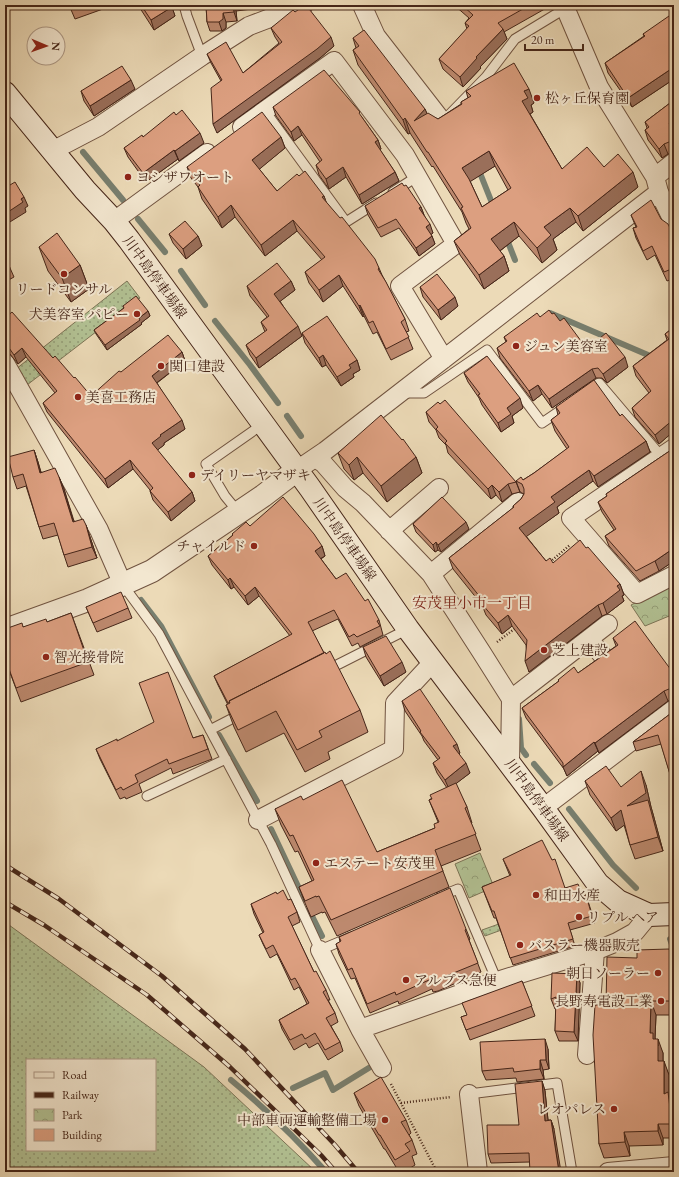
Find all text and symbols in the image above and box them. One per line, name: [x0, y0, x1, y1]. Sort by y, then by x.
north arrow: [26, 26, 66, 66]
scale bar: [525, 26, 583, 52]
text: 20 m: [531, 32, 555, 48]
text: N: [49, 42, 63, 51]
place label: 松ヶ丘保育園: [545, 89, 629, 107]
marker: 松ヶ丘保育園: [532, 93, 542, 103]
place label: ヨシザワオート: [136, 168, 234, 186]
marker: ヨシザワオート: [123, 172, 133, 182]
street label: 川中島停車場線: [119, 232, 191, 322]
marker: リードコンサル: [59, 269, 69, 279]
place label: リードコンサル: [16, 280, 112, 298]
place label: 犬美容室 パピー: [29, 305, 129, 323]
marker: 犬美容室 パピー: [132, 309, 142, 319]
place label: ジュン美容室: [524, 337, 608, 355]
marker: ジュン美容室: [511, 341, 521, 351]
place label: 関口建設: [169, 357, 225, 375]
marker: 関口建設: [156, 361, 166, 371]
place label: 美喜工務店: [86, 388, 156, 406]
marker: 美喜工務店: [73, 392, 83, 402]
place label: デイリーヤマザキ: [200, 466, 311, 484]
marker: デイリーヤマザキ: [187, 470, 197, 480]
street label: 川中島停車場線: [310, 494, 380, 584]
place label: チャイルド: [176, 537, 246, 555]
marker: チャイルド: [249, 541, 259, 551]
district label: 安茂里小市一丁目: [412, 593, 532, 612]
place label: 芝上建設: [552, 641, 608, 659]
marker: 芝上建設: [539, 645, 549, 655]
place label: 智光接骨院: [54, 648, 124, 666]
marker: 智光接骨院: [41, 652, 51, 662]
street label: 川中島停車場線: [501, 755, 573, 845]
place label: エステート安茂里: [324, 854, 436, 872]
marker: エステート安茂里: [311, 858, 321, 868]
place label: 和田水産: [544, 886, 600, 904]
marker: 和田水産: [531, 890, 541, 900]
place label: リプル ヘア: [587, 908, 659, 926]
marker: リプル ヘア: [574, 912, 584, 922]
place label: バスラー機器販売: [528, 936, 640, 954]
marker: バスラー機器販売: [515, 940, 525, 950]
place label: 朝日ソーラー: [566, 964, 650, 982]
marker: 朝日ソーラー: [653, 968, 663, 978]
place label: アルプス急便: [414, 971, 497, 989]
marker: アルプス急便: [401, 975, 411, 985]
place label: 長野寿電設工業: [555, 992, 653, 1010]
marker: 長野寿電設工業: [656, 996, 666, 1006]
legend: [26, 1059, 156, 1151]
text: Road: [62, 1067, 88, 1083]
text: Railway: [62, 1087, 100, 1103]
place label: レオパレス: [537, 1100, 606, 1118]
marker: レオパレス: [609, 1104, 619, 1114]
text: Park: [62, 1107, 83, 1123]
place label: 中部車両運輸整備工場: [237, 1111, 377, 1129]
marker: 中部車両運輸整備工場: [380, 1115, 390, 1125]
text: Building: [62, 1127, 103, 1143]

